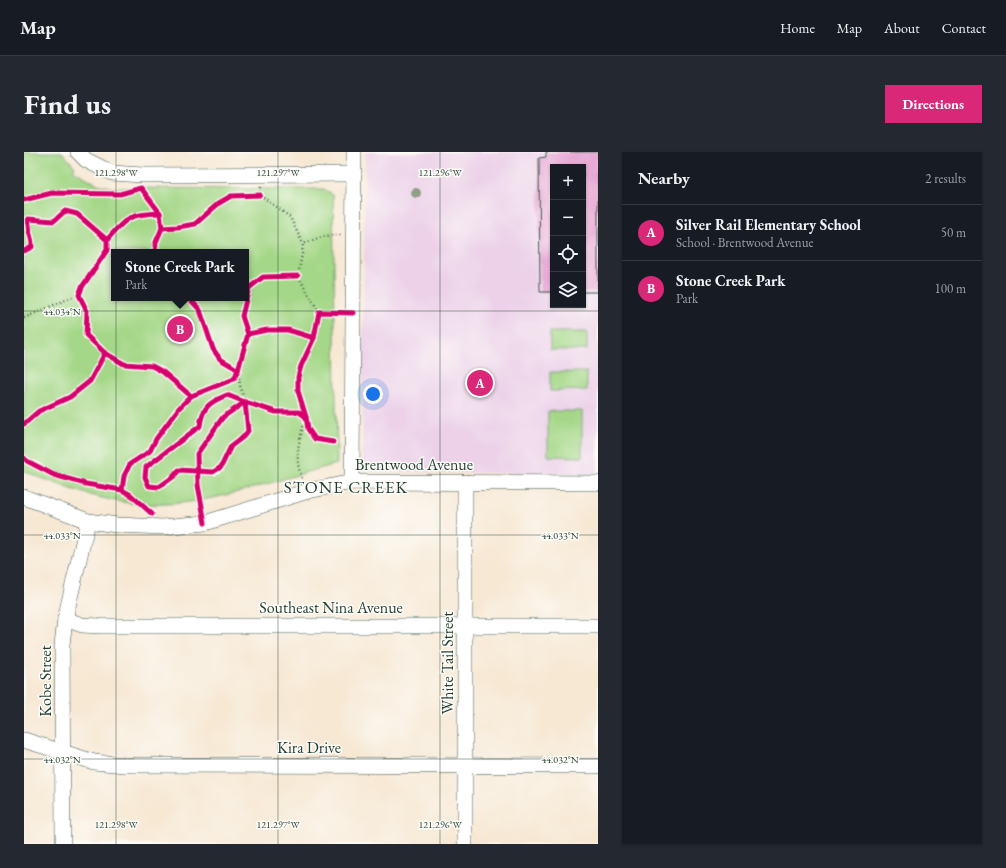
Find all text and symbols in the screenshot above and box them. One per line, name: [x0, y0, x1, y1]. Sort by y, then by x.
text: Map: [20, 15, 56, 40]
text: Home: [780, 19, 815, 37]
text: Map: [837, 19, 862, 37]
text: About: [884, 19, 920, 37]
text: Contact: [942, 19, 986, 37]
button: Directions: [885, 85, 982, 123]
text: Find us: [24, 86, 111, 122]
map controls: [550, 164, 586, 308]
button: +: [550, 164, 586, 200]
text: 121.298°W: [94, 166, 138, 179]
text: 121.297°W: [256, 166, 300, 179]
text: 121.296°W: [418, 166, 462, 179]
text: Nearby: [638, 167, 690, 189]
text: 2 results: [925, 170, 966, 187]
button: −: [550, 200, 586, 236]
text: Silver Rail Elementary School: [676, 215, 861, 234]
text: A: [646, 224, 656, 241]
text: 50 m: [941, 224, 966, 241]
text: School · Brentwood Avenue: [676, 234, 814, 251]
button: locate: [550, 236, 586, 272]
popup: [111, 249, 249, 301]
text: Stone Creek Park: [125, 257, 235, 276]
text: Stone Creek Park: [676, 271, 785, 290]
button: layers: [550, 272, 586, 308]
text: Park: [125, 276, 147, 293]
text: B: [647, 280, 655, 297]
text: 100 m: [935, 280, 966, 297]
text: Park: [676, 290, 698, 307]
text: 44.034°N: [43, 305, 81, 318]
pin: B: [167, 314, 193, 344]
pin: A: [467, 368, 493, 398]
your location: [363, 384, 383, 404]
street label: Brentwood Avenue: [355, 454, 473, 475]
district label: STONE CREEK: [284, 476, 408, 498]
text: 44.033°N: [43, 529, 81, 542]
text: 44.033°N: [541, 529, 579, 542]
street label: Southeast Nina Avenue: [259, 597, 403, 618]
street label: White Tail Street: [437, 612, 458, 714]
street label: Kobe Street: [35, 645, 56, 717]
street label: Kira Drive: [277, 737, 341, 758]
text: 44.032°N: [43, 753, 81, 766]
text: 44.032°N: [541, 753, 579, 766]
text: 121.298°W: [94, 818, 138, 831]
text: 121.297°W: [256, 818, 300, 831]
text: 121.296°W: [418, 818, 462, 831]

